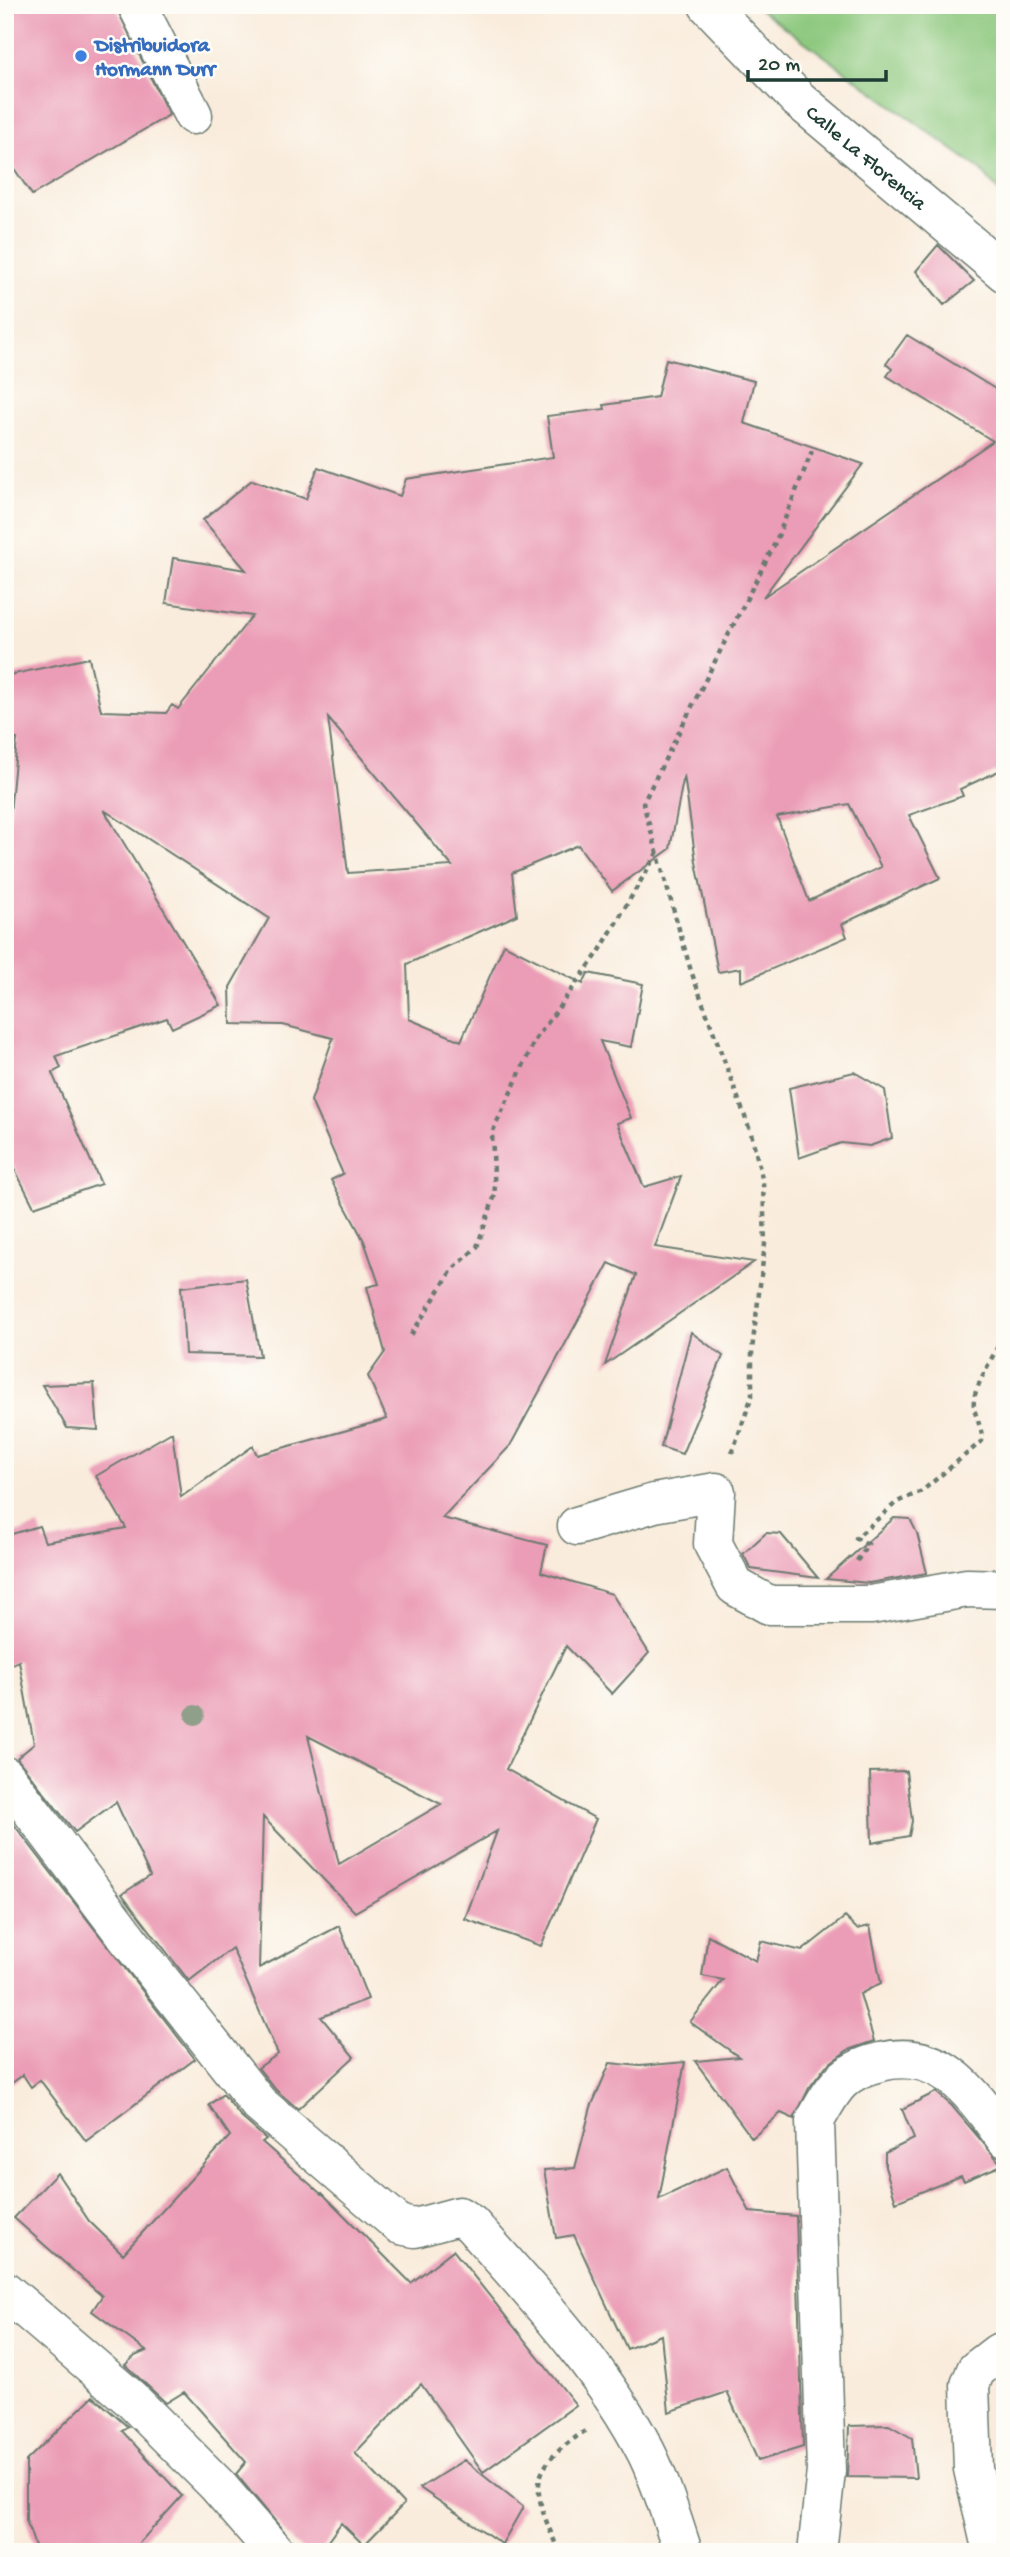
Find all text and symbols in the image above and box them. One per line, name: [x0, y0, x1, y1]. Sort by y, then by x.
place label: Distribuidora Hormann Durr: [93, 35, 218, 84]
scale bar: [748, 38, 886, 82]
marker: Distribuidora Hormann Durr: [73, 48, 89, 64]
text: 20 m: [758, 54, 800, 79]
street label: Calle La Florencia: [799, 102, 931, 218]

